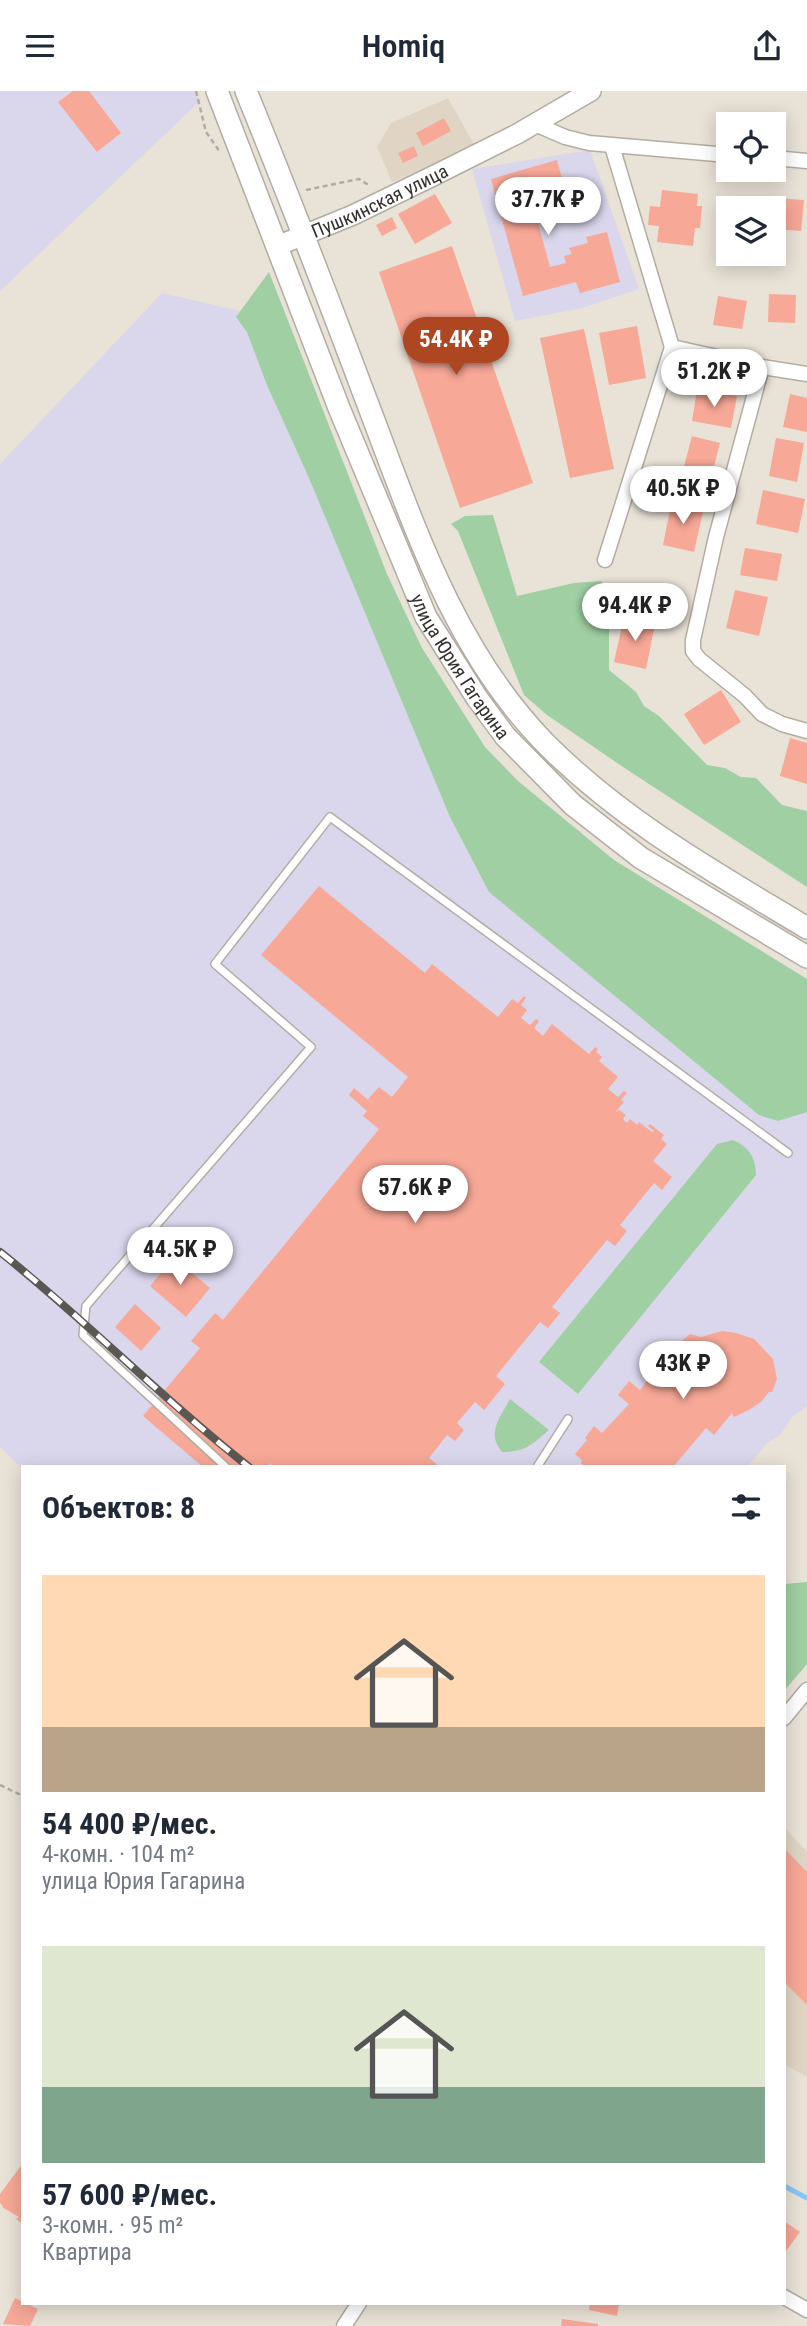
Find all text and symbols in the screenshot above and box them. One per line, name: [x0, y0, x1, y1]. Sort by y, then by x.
icon: menu: [21, 27, 59, 65]
text: Homiq: [362, 27, 445, 65]
icon: share: [748, 27, 786, 65]
map controls: [716, 112, 786, 266]
button: locate: [716, 112, 786, 182]
street label: Пушкинская улица: [308, 159, 452, 242]
pin: 37.7K ₽: [483, 177, 613, 237]
text: 37.7K ₽: [511, 186, 585, 213]
button: layers: [716, 196, 786, 266]
pin: 54.4K ₽: [391, 317, 521, 377]
text: 54.4K ₽: [419, 326, 493, 353]
pin: 51.2K ₽: [649, 349, 779, 409]
text: 51.2K ₽: [677, 358, 751, 385]
pin: 40.5K ₽: [618, 467, 748, 526]
text: 40.5K ₽: [646, 475, 720, 502]
pin: 94.4K ₽: [570, 583, 700, 643]
street label: улица Юрия Гагарина: [406, 590, 515, 744]
text: 94.4K ₽: [598, 592, 672, 619]
pin: 57.6K ₽: [350, 1165, 480, 1225]
text: 57.6K ₽: [378, 1174, 452, 1201]
pin: 44.5K ₽: [115, 1227, 245, 1287]
text: 44.5K ₽: [143, 1236, 217, 1263]
pin: 43K ₽: [634, 1341, 732, 1401]
text: 43K ₽: [655, 1350, 711, 1377]
icon: filters: [727, 1488, 765, 1526]
text: Объектов: 8: [42, 1490, 195, 1525]
icon: home: [341, 1620, 467, 1746]
text: 54 400 ₽/мес.: [42, 1806, 217, 1841]
text: 4-комн. · 104 m²: [42, 1841, 194, 1868]
text: улица Юрия Гагарина: [42, 1868, 245, 1895]
icon: home: [341, 1991, 467, 2117]
text: 57 600 ₽/мес.: [42, 2177, 217, 2212]
text: 3-комн. · 95 m²: [42, 2212, 183, 2239]
text: Квартира: [42, 2239, 132, 2266]

